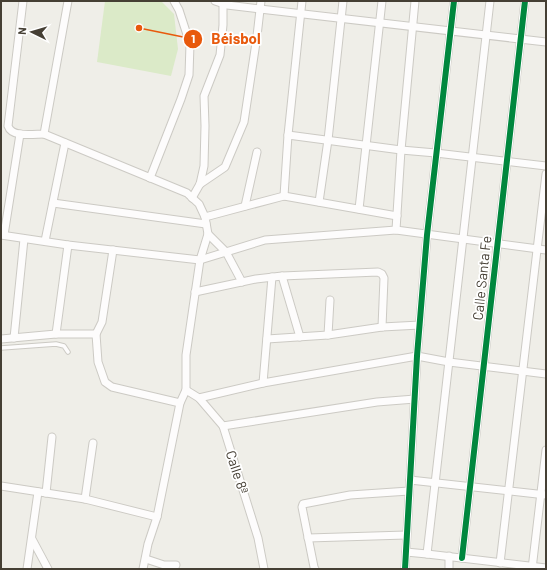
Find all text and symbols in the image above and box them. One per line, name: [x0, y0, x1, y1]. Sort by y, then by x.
north arrow: [12, 12, 52, 52]
callout: Béisbol: [183, 26, 268, 53]
text: N: [15, 27, 28, 35]
text: Béisbol: [211, 29, 261, 47]
text: 1: [191, 31, 195, 45]
street label: Calle Santa Fe: [469, 235, 494, 321]
street label: Calle 8ª: [223, 448, 253, 496]

